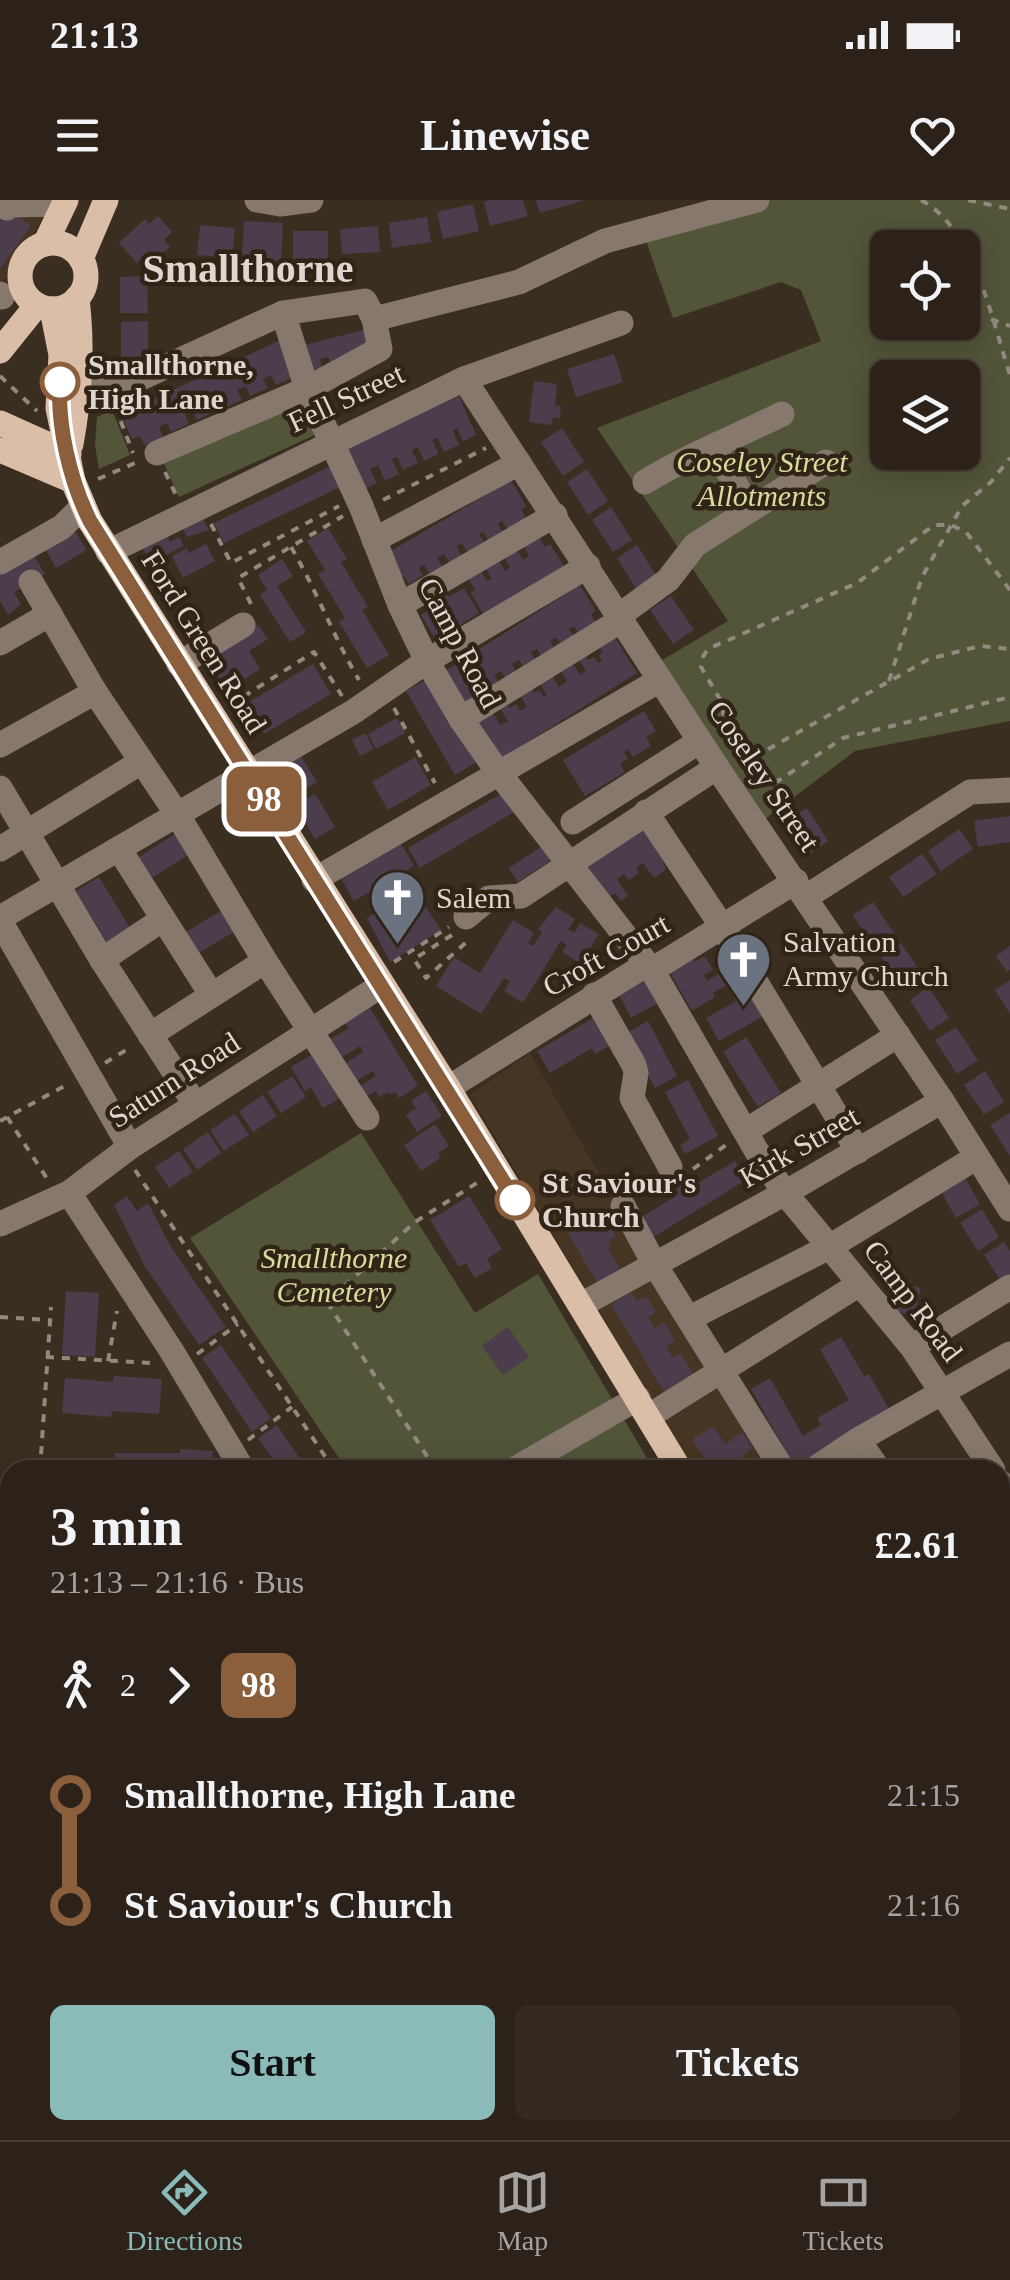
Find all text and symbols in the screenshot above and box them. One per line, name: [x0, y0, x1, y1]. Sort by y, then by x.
text: 21:13: [50, 14, 139, 56]
icon: menu: [50, 108, 105, 163]
icon: heart: [905, 108, 960, 163]
text: Linewise: [420, 110, 590, 160]
map controls: [870, 230, 980, 470]
button: locate: [870, 230, 980, 340]
district label: Smallthorne: [142, 246, 354, 291]
place label: Smallthorne, High Lane: [88, 348, 254, 415]
street label: Fell Street: [283, 356, 410, 439]
button: layers: [870, 360, 980, 470]
marker: Smallthorne, High Lane: [41, 363, 79, 401]
park label: Coseley Street Allotments: [676, 445, 848, 512]
street label: Ford Green Road: [135, 545, 274, 739]
street label: Camp Road: [412, 572, 508, 713]
street label: Coseley Street: [702, 694, 827, 858]
line badge: 98: [219, 766, 309, 832]
text: 98: [247, 780, 282, 819]
church icon: Salem: [367, 868, 427, 947]
place label: Salem: [436, 881, 511, 914]
street label: Croft Court: [537, 906, 675, 1003]
place label: Salvation Army Church: [783, 925, 949, 992]
church icon: Salvation Army Church: [714, 929, 774, 1008]
street label: Saturn Road: [102, 1025, 245, 1134]
street label: Kirk Street: [733, 1099, 865, 1194]
place label: St Saviour's Church: [542, 1166, 696, 1233]
marker: St Saviour's Church: [496, 1181, 534, 1219]
street label: Camp Road: [857, 1234, 969, 1368]
park label: Smallthorne Cemetery: [261, 1241, 407, 1308]
text: 3 min: [50, 1496, 183, 1557]
text: £2.61: [875, 1524, 960, 1566]
text: 21:13 – 21:16 · Bus: [50, 1564, 304, 1600]
icon: walk: [50, 1658, 105, 1713]
icon: forward: [151, 1658, 206, 1713]
text: 98: [241, 1666, 276, 1705]
text: 2: [120, 1667, 136, 1703]
text: Smallthorne, High Lane: [124, 1774, 516, 1816]
text: 21:15: [887, 1777, 960, 1813]
text: St Saviour's Church: [124, 1884, 453, 1926]
text: 21:16: [887, 1887, 960, 1923]
button: Start: [50, 2005, 495, 2120]
button: Tickets: [515, 2005, 960, 2120]
tab: Directions: [126, 2165, 243, 2257]
tab: Map: [495, 2165, 550, 2257]
tab: Tickets: [802, 2165, 884, 2257]

